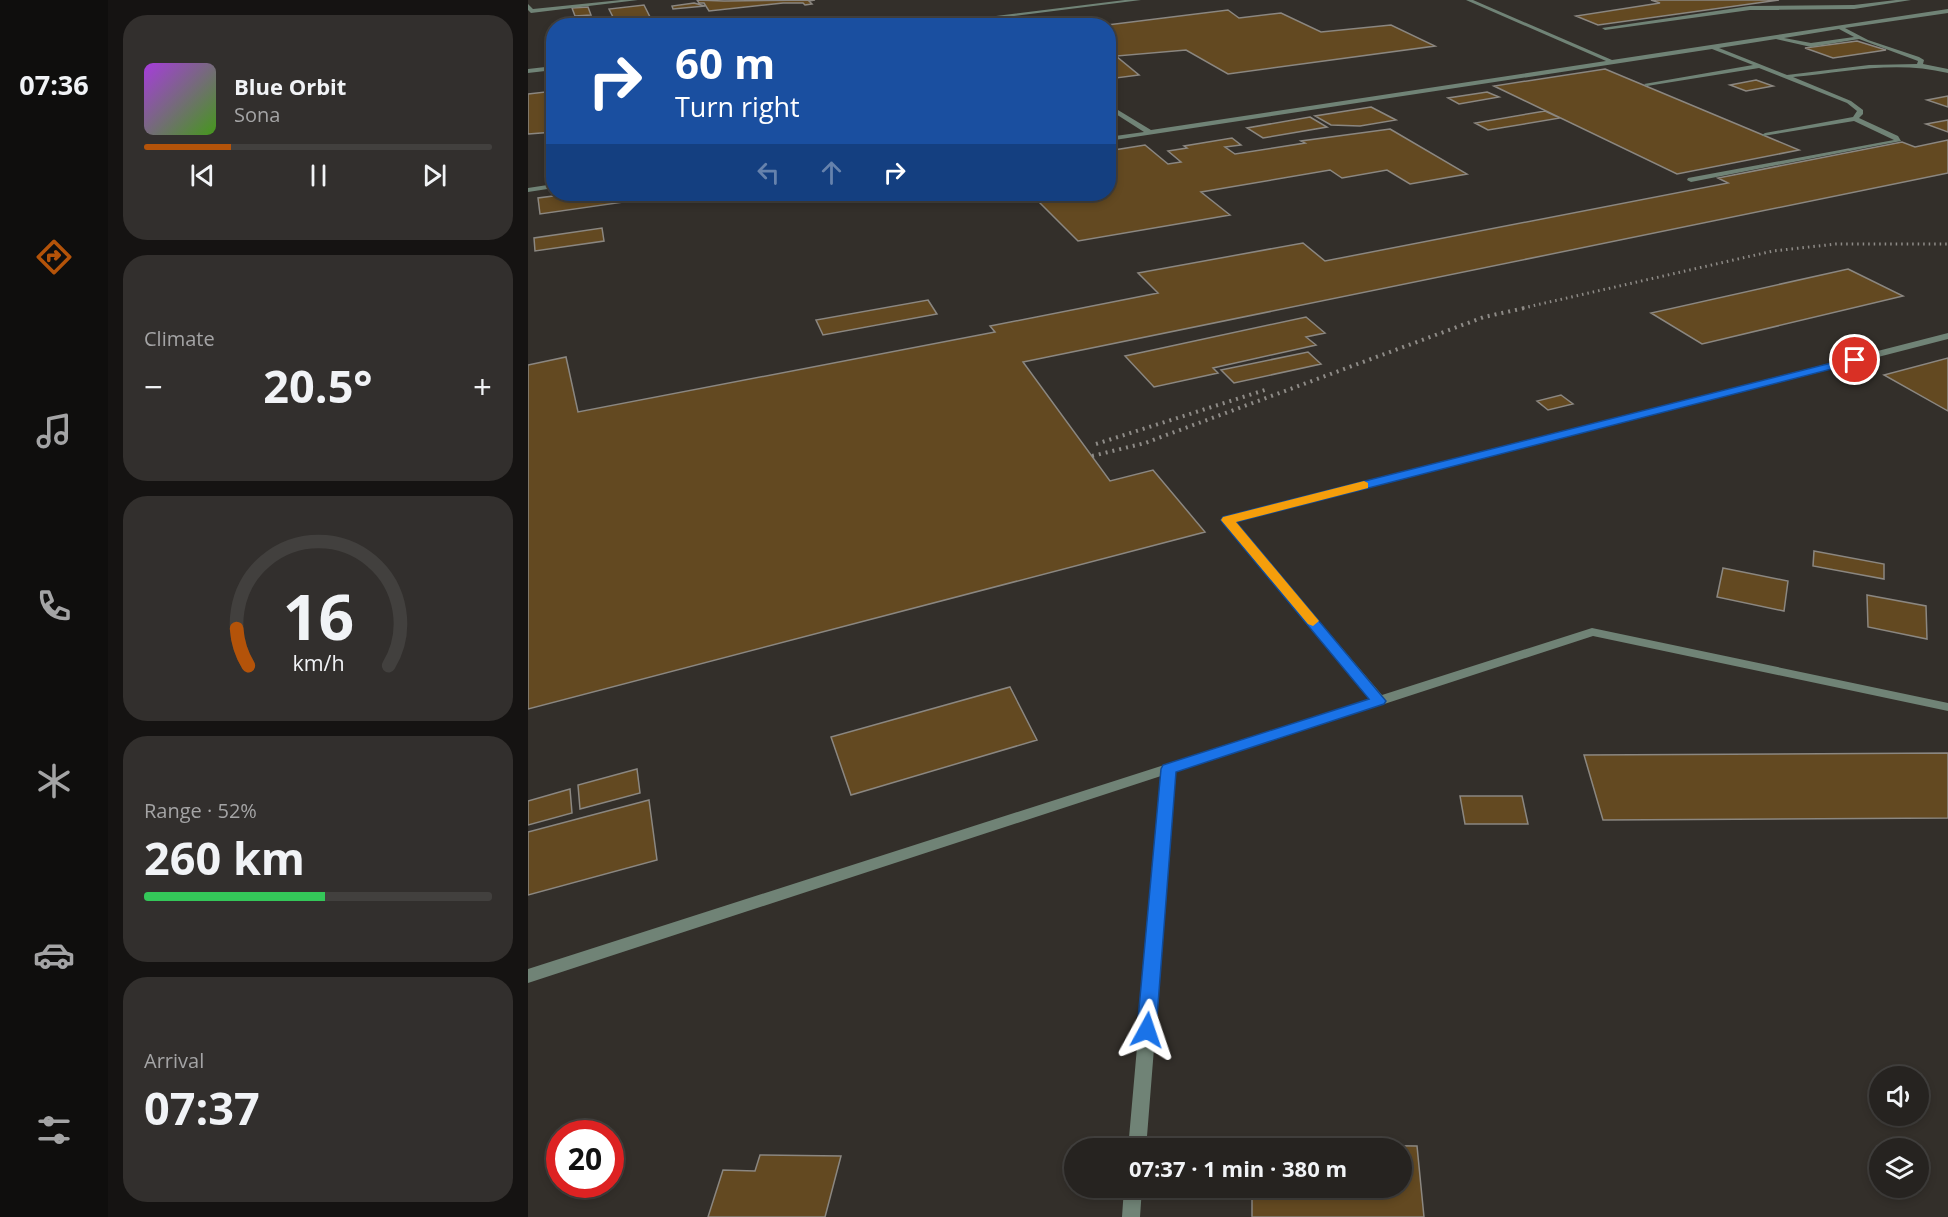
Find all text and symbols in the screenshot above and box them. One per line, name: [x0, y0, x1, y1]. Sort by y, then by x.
text: 60 m: [675, 34, 775, 91]
icon: right: [576, 42, 654, 120]
text: 07:36: [19, 66, 89, 103]
text: Blue Orbit: [234, 71, 346, 101]
text: Turn right: [675, 88, 800, 125]
text: Sona: [234, 101, 280, 128]
icon: left: [752, 156, 785, 189]
icon: ahead: [815, 156, 848, 189]
icon: right: [878, 156, 911, 189]
icon: previous: [186, 159, 219, 192]
icon: pause: [302, 159, 335, 192]
icon: next: [418, 159, 451, 192]
icon: directions: [33, 236, 75, 278]
text: Climate: [144, 325, 215, 352]
pin: [1829, 334, 1880, 385]
icon: arrive: [1838, 343, 1871, 376]
text: 20.5°: [263, 355, 373, 416]
text: −: [144, 364, 163, 409]
text: +: [473, 364, 492, 409]
icon: music: [33, 410, 75, 452]
text: 16: [282, 573, 354, 658]
icon: phone: [33, 585, 75, 627]
text: km/h: [292, 648, 344, 677]
icon: climate: [33, 760, 75, 802]
text: Range · 52%: [144, 797, 257, 824]
text: 260 km: [144, 827, 305, 888]
icon: car: [33, 934, 75, 976]
position arrow: [1115, 998, 1179, 1062]
text: Arrival: [144, 1047, 204, 1074]
map controls: [1869, 1066, 1929, 1198]
button: sound: [1869, 1066, 1929, 1126]
text: 07:37: [144, 1077, 260, 1138]
icon: filters: [33, 1109, 75, 1151]
speed limit sign: 20: [546, 1120, 624, 1198]
button: layers: [1869, 1138, 1929, 1198]
text: 07:37 · 1 min · 380 m: [1129, 1153, 1347, 1183]

